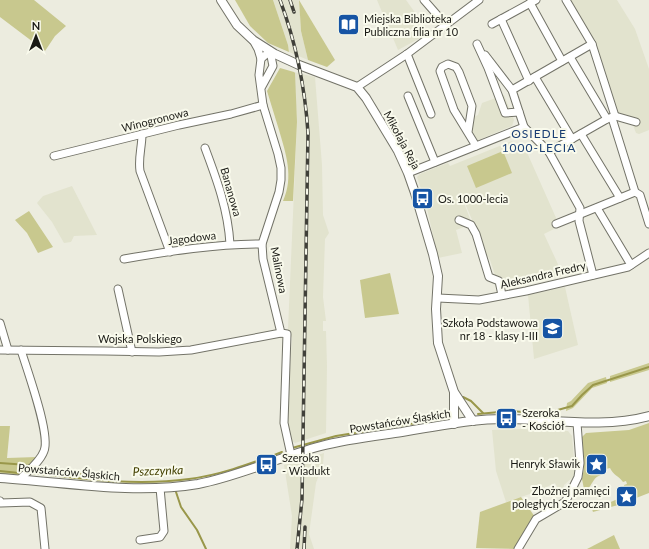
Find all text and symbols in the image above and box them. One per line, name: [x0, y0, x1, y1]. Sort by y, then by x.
library icon: Miejska Biblioteka Publiczna filia nr 10: [336, 12, 362, 38]
place label: Miejska Biblioteka Publiczna filia nr 10: [364, 12, 459, 38]
north arrow: [16, 16, 56, 56]
text: N: [32, 19, 40, 32]
street label: Winogronowa: [120, 105, 190, 134]
street label: Mikołaja Reja: [382, 108, 423, 171]
district label: OSIEDLE 1000-LECIA: [502, 126, 576, 155]
street label: Bananowa: [218, 166, 245, 218]
bus stop icon: Os. 1000-lecia: [409, 186, 435, 212]
place label: Os. 1000-lecia: [438, 192, 508, 205]
street label: Jagodowa: [167, 228, 217, 247]
street label: Malinowa: [269, 246, 290, 294]
street label: Aleksandra Fredry: [499, 258, 587, 291]
place label: Szkoła Podstawowa nr 18 - klasy I-III: [442, 316, 538, 342]
school or university icon: Szkoła Podstawowa nr 18 - klasy I-III: [540, 316, 566, 342]
street label: Wojska Polskiego: [98, 332, 182, 345]
street label: Powstańców Śląskich: [348, 406, 451, 435]
bus stop icon: Szeroka - Kościół: [493, 406, 519, 432]
place label: Szeroka - Kościół: [522, 406, 565, 432]
bus stop icon: Szeroka - Wiadukt: [253, 451, 279, 477]
place label: Szeroka - Wiadukt: [282, 451, 330, 477]
place icon: Henryk Sławik: [583, 451, 609, 477]
place label: Henryk Sławik: [510, 457, 580, 470]
street label: Powstańców Śląskich: [18, 461, 121, 482]
water label: Pszczynka: [132, 462, 184, 479]
place label: Zbożnej pamięci poległych Szeroczan: [512, 484, 610, 510]
place icon: Zbożnej pamięci poległych Szeroczan: [613, 484, 639, 510]

